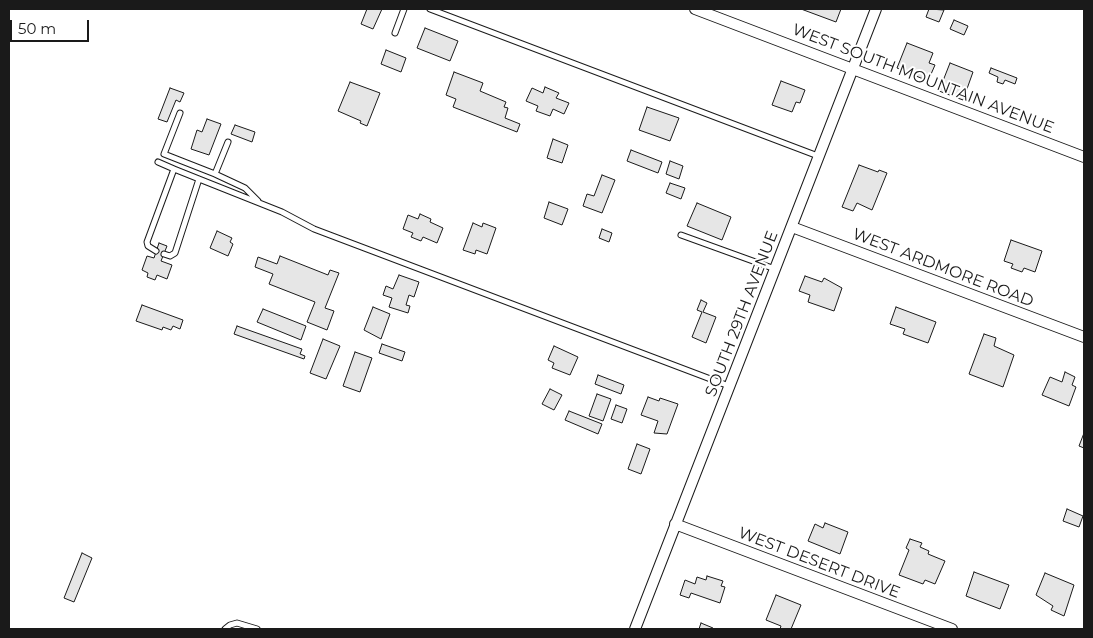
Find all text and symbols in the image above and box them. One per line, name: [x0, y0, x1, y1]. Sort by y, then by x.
scale bar: [12, 10, 91, 42]
text: 50 m: [18, 19, 56, 38]
street label: WEST SOUTH MOUNTAIN AVENUE: [789, 20, 1057, 138]
street label: WEST ARDMORE ROAD: [850, 225, 1036, 311]
street label: SOUTH 29TH AVENUE: [702, 228, 782, 400]
street label: WEST DESERT DRIVE: [735, 523, 903, 603]

